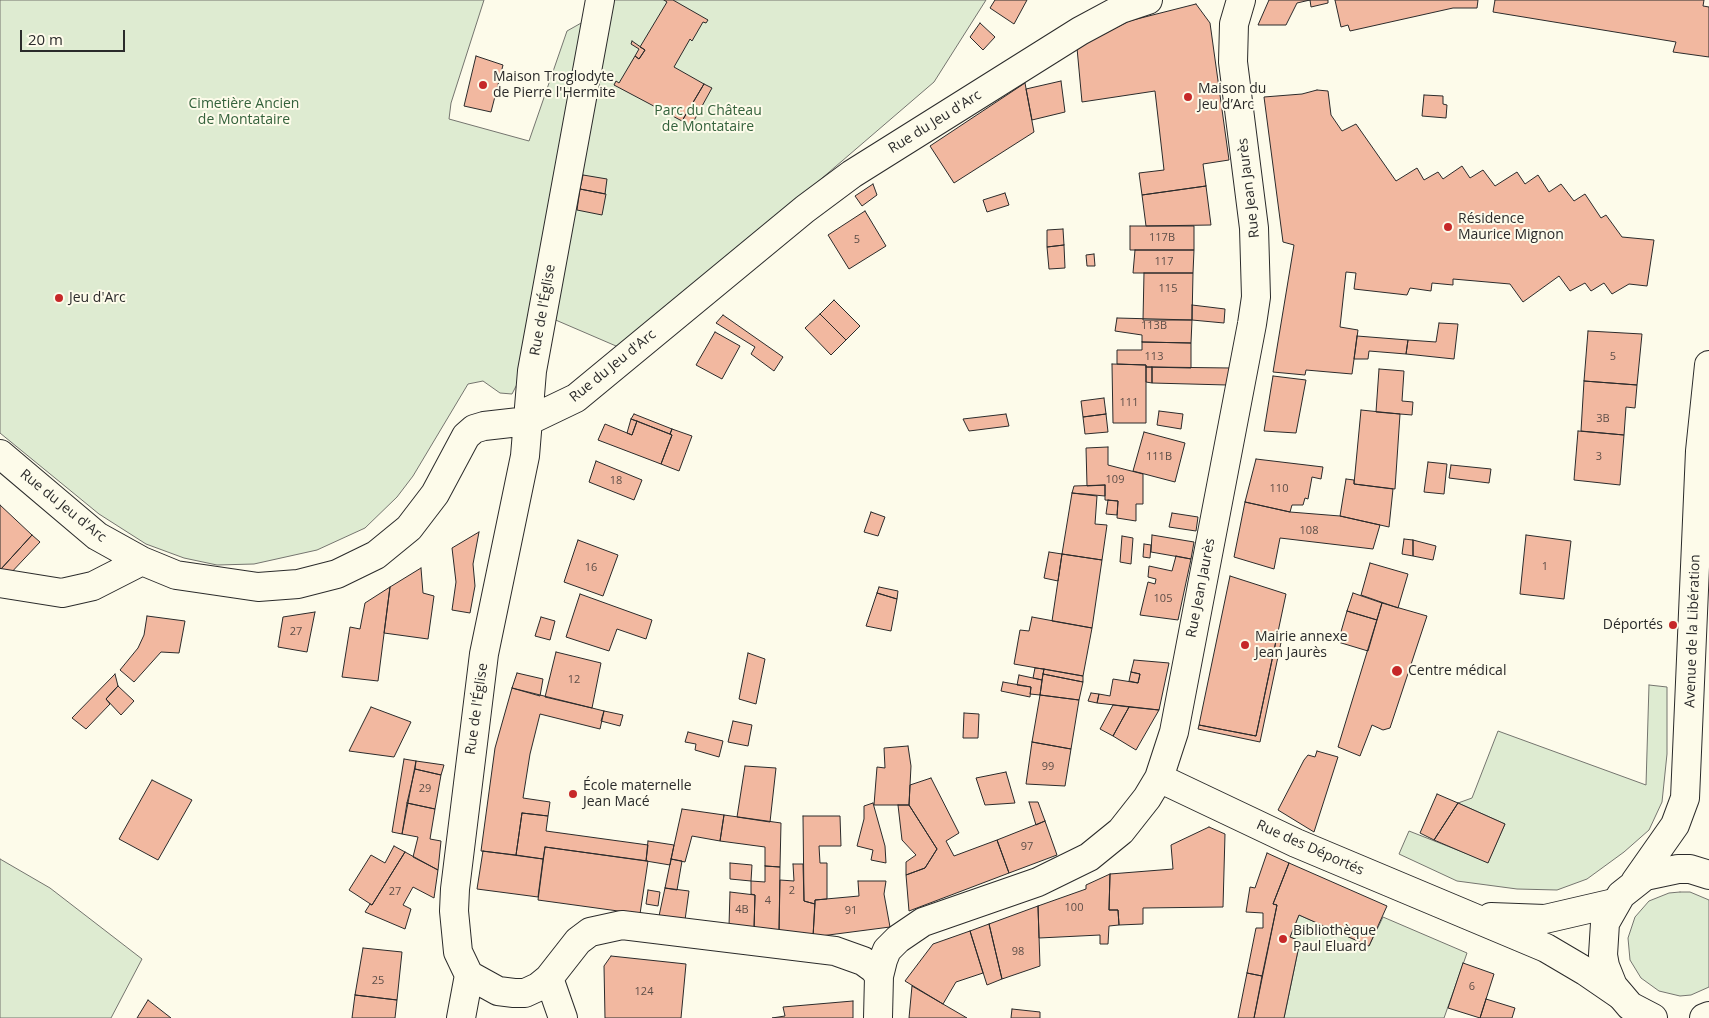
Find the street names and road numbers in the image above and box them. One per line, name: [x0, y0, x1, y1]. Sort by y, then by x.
street label: Rue du Jeu d'Arc: [885, 87, 985, 157]
street label: Rue Jean Jaurès: [1235, 137, 1263, 239]
street label: Rue de l'Église: [527, 263, 559, 357]
street label: Rue du Jeu d'Arc: [566, 326, 660, 406]
street label: Rue du Jeu d'Arc: [16, 466, 110, 546]
street label: Rue Jean Jaurès: [1183, 537, 1219, 639]
street label: Avenue de la Libération: [1682, 554, 1704, 708]
street label: Rue de l'Église: [462, 662, 492, 756]
street label: Rue des Déportés: [1254, 817, 1366, 879]

